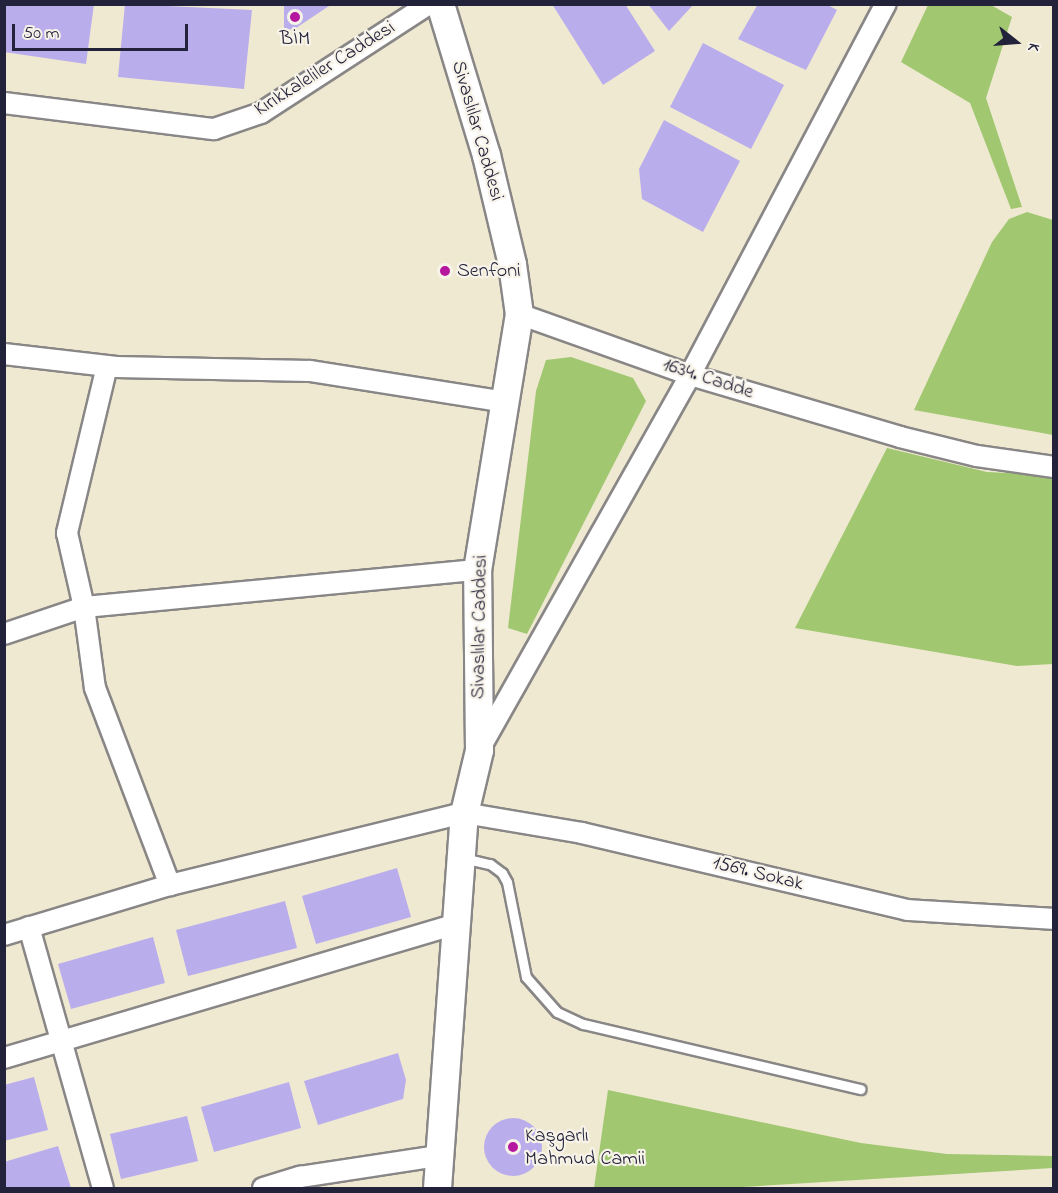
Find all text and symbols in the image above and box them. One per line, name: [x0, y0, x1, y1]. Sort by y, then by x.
marker: BİM: [288, 10, 302, 24]
scale bar: [15, 12, 190, 50]
north arrow: [986, 12, 1046, 72]
street label: Kırıkkaleliler Caddesi: [250, 16, 400, 122]
text: 50 m: [23, 21, 60, 47]
place label: BİM: [280, 27, 310, 51]
text: K: [1021, 40, 1046, 54]
street label: Sivaslılar Caddesi: [446, 58, 508, 204]
place label: Senfoni: [457, 259, 521, 283]
marker: Senfoni: [438, 264, 452, 278]
street label: 1634. Cadde: [660, 353, 756, 405]
street label: Sivaslılar Caddesi: [467, 555, 493, 699]
street label: 1569. Sokak: [710, 851, 806, 897]
place label: Kaşgarlı Mahmud Camii: [525, 1124, 645, 1171]
marker: Kaşgarlı Mahmud Camii: [506, 1140, 520, 1154]

